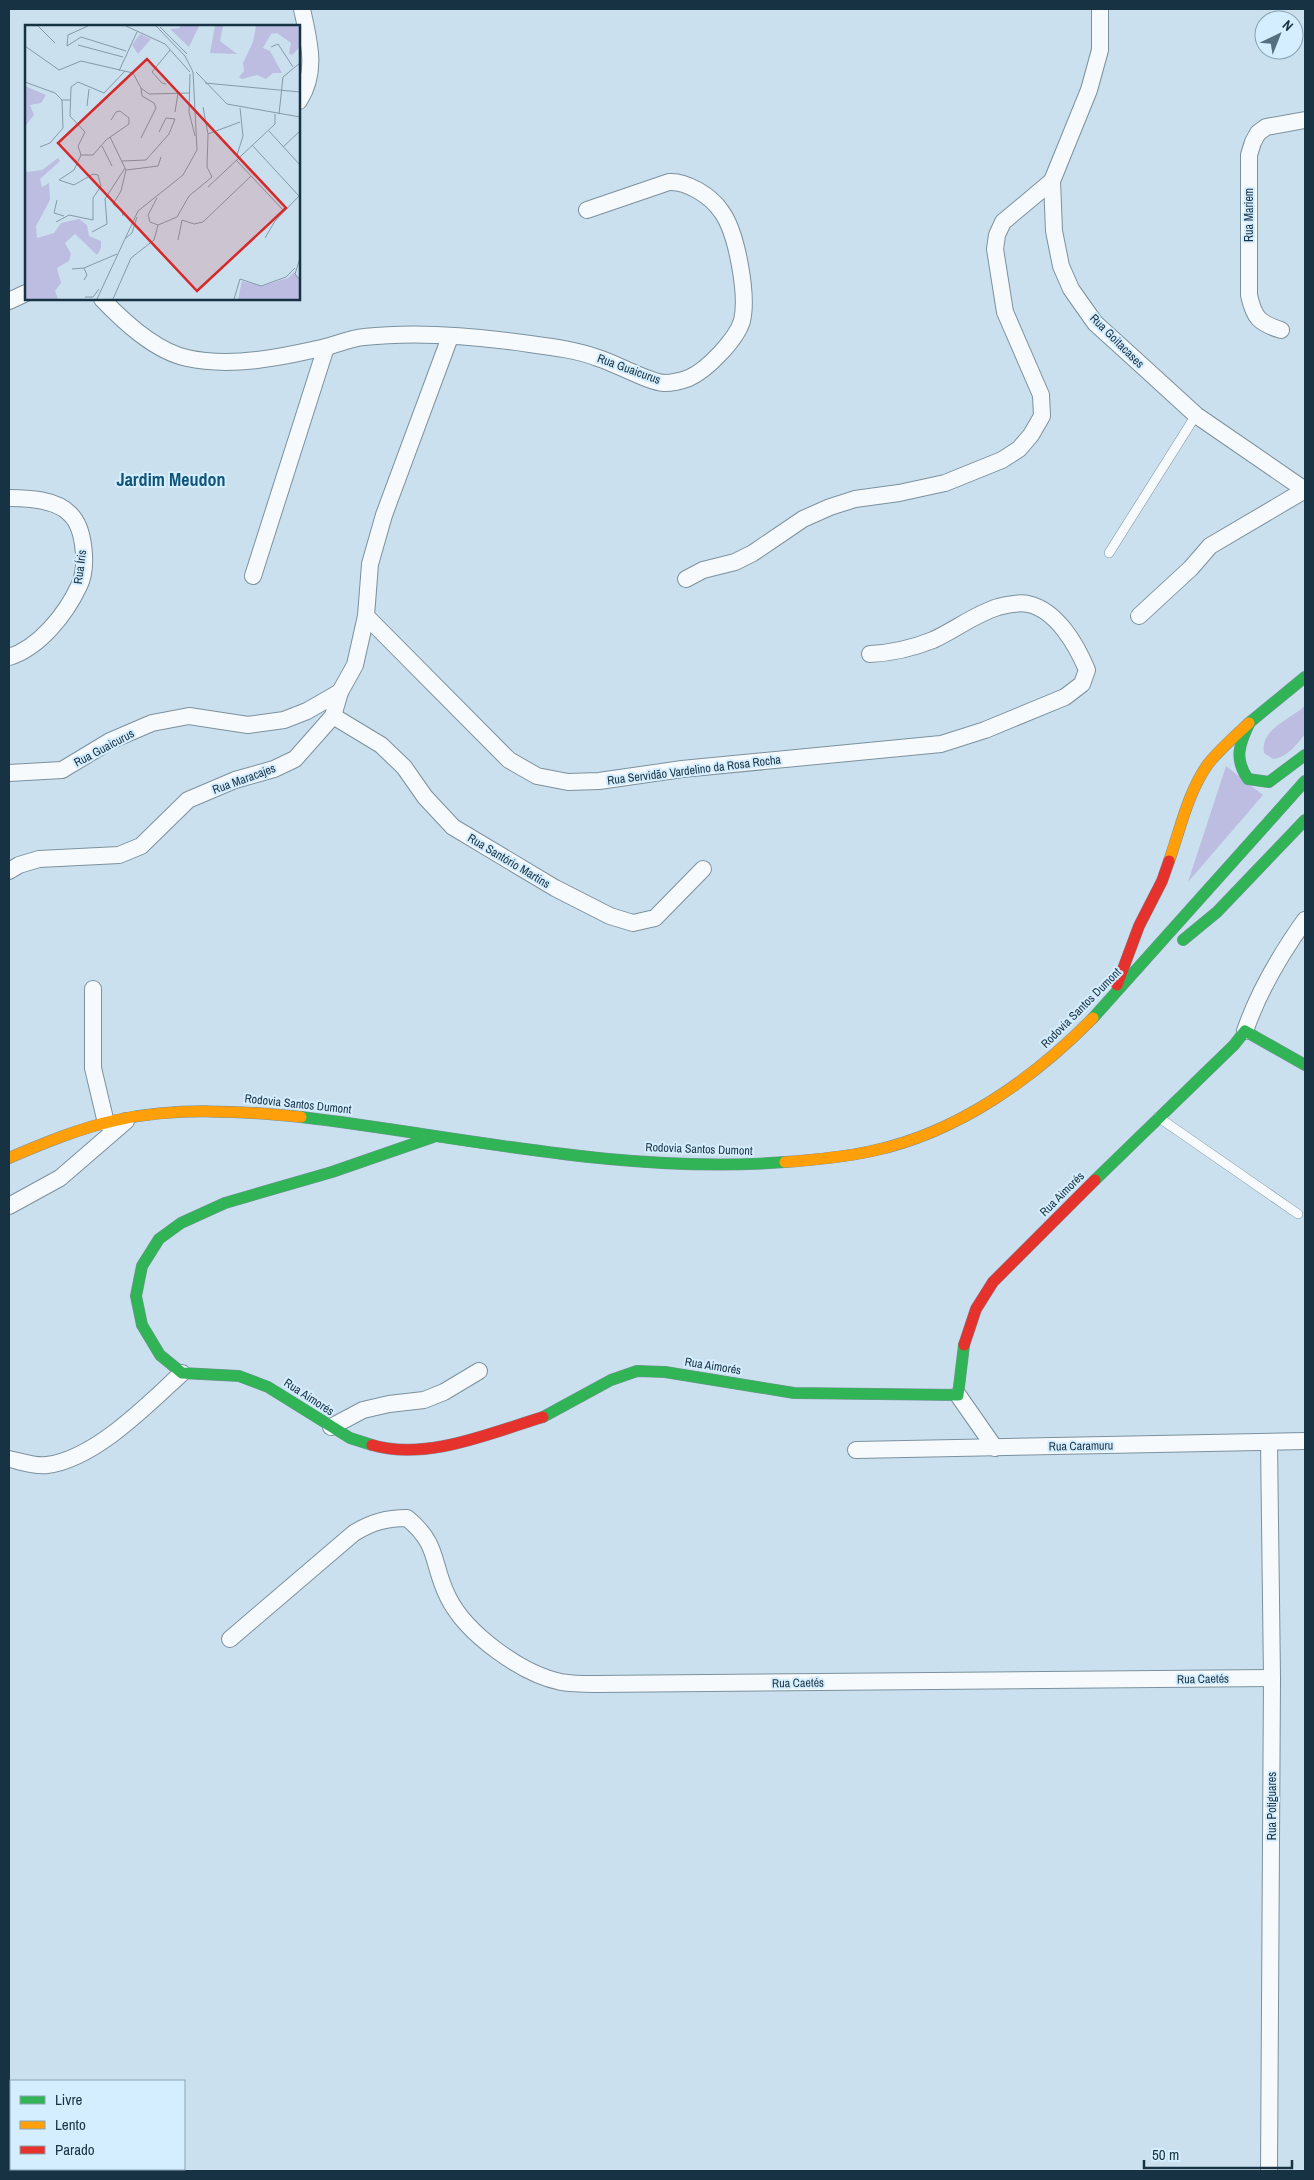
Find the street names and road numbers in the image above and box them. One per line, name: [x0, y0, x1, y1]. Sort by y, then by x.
street label: Rua Mariem: [1241, 188, 1257, 242]
street label: Rua Goitacases: [1086, 310, 1148, 372]
street label: Rua Guaicurus: [595, 350, 663, 388]
street label: Rua Íris: [70, 549, 90, 585]
street label: Rua Guaicurus: [71, 725, 137, 771]
street label: Rua Servidão Vardelino da Rosa Rocha: [606, 751, 782, 789]
street label: Rua Maracajes: [210, 760, 278, 798]
street label: Rua Santório Martins: [465, 830, 553, 892]
street label: Rodovia Santos Dumont: [1037, 964, 1125, 1052]
street label: Rodovia Santos Dumont: [244, 1090, 352, 1118]
street label: Rodovia Santos Dumont: [645, 1139, 753, 1159]
street label: Rua Aimorés: [1036, 1168, 1088, 1220]
street label: Rua Aimorés: [684, 1354, 742, 1378]
street label: Rua Aimorés: [281, 1375, 337, 1419]
street label: Rua Caramuru: [1049, 1437, 1113, 1455]
street label: Rua Caetés: [1177, 1671, 1229, 1687]
street label: Rua Caetés: [772, 1675, 824, 1691]
street label: Rua Potiguares: [1264, 1772, 1280, 1840]

